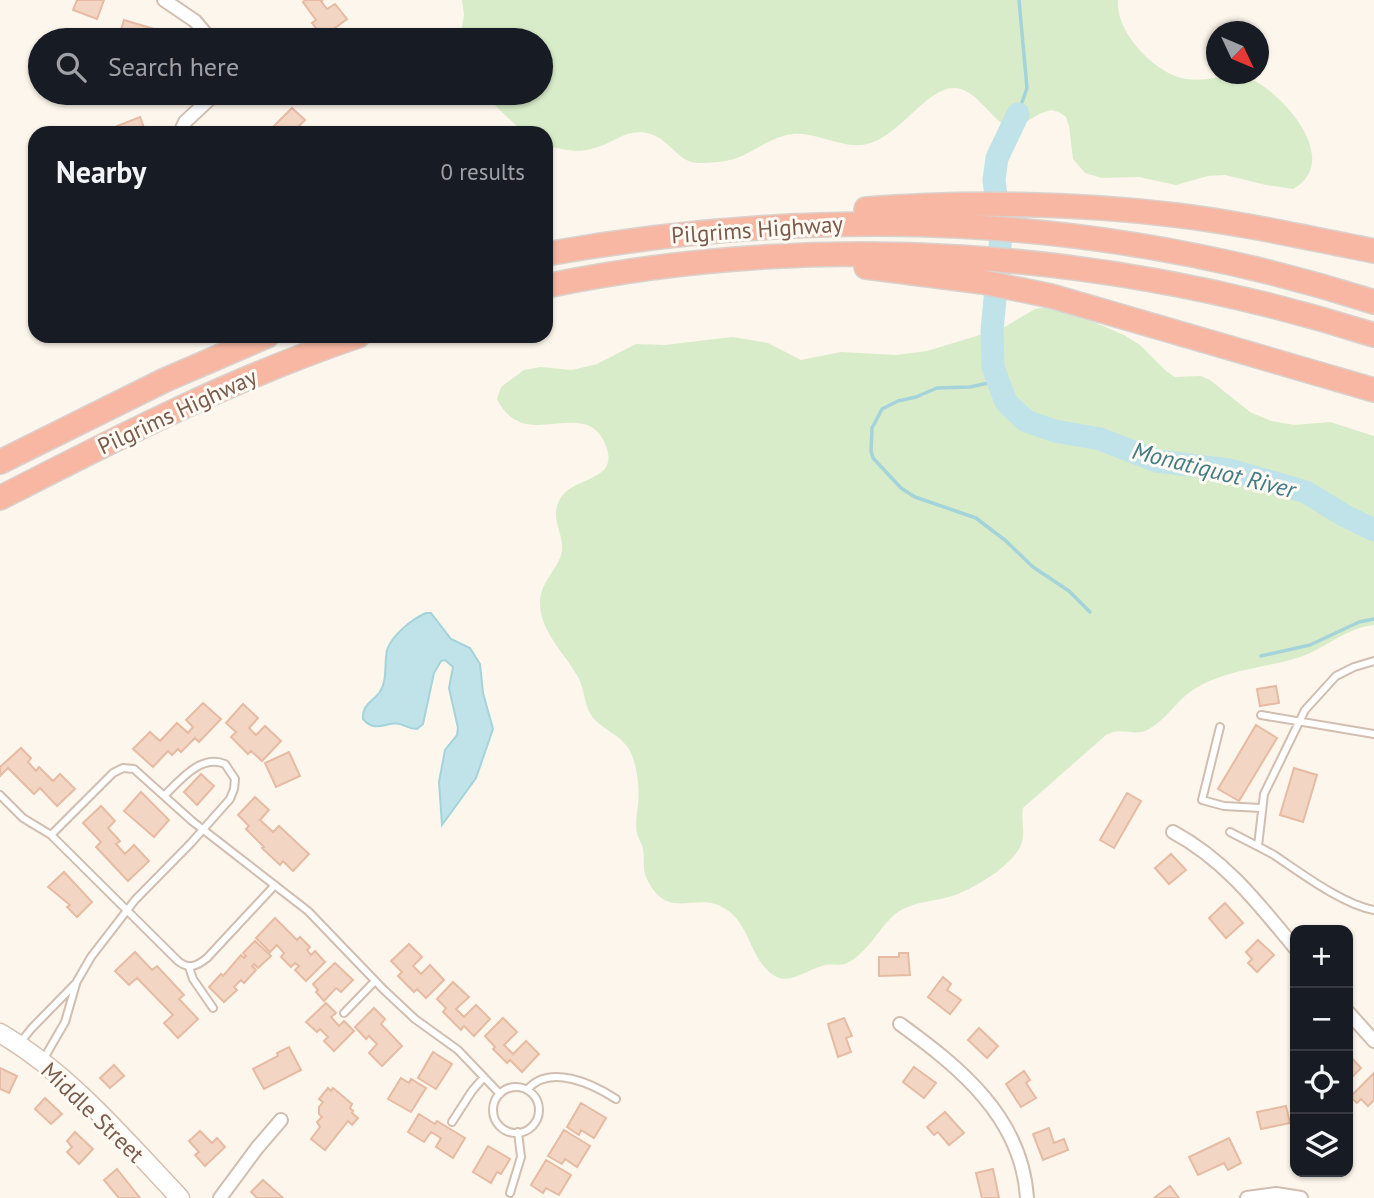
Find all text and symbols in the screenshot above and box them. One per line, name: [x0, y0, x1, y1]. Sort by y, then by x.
north arrow: [1206, 21, 1269, 84]
search box: [28, 28, 553, 105]
icon: search: [52, 48, 90, 86]
text: Search here: [108, 50, 239, 83]
text: Nearby: [56, 152, 146, 191]
text: 0 results: [441, 157, 525, 186]
street label: Pilgrims Highway: [670, 209, 844, 249]
street label: Pilgrims Highway: [93, 361, 261, 461]
water label: Monatiquot River: [1129, 435, 1301, 506]
map controls: [1290, 925, 1353, 1177]
button: +: [1290, 925, 1353, 988]
button: −: [1290, 988, 1353, 1051]
button: locate: [1290, 1051, 1353, 1114]
street label: Middle Street: [35, 1056, 151, 1169]
button: layers: [1290, 1114, 1353, 1177]

